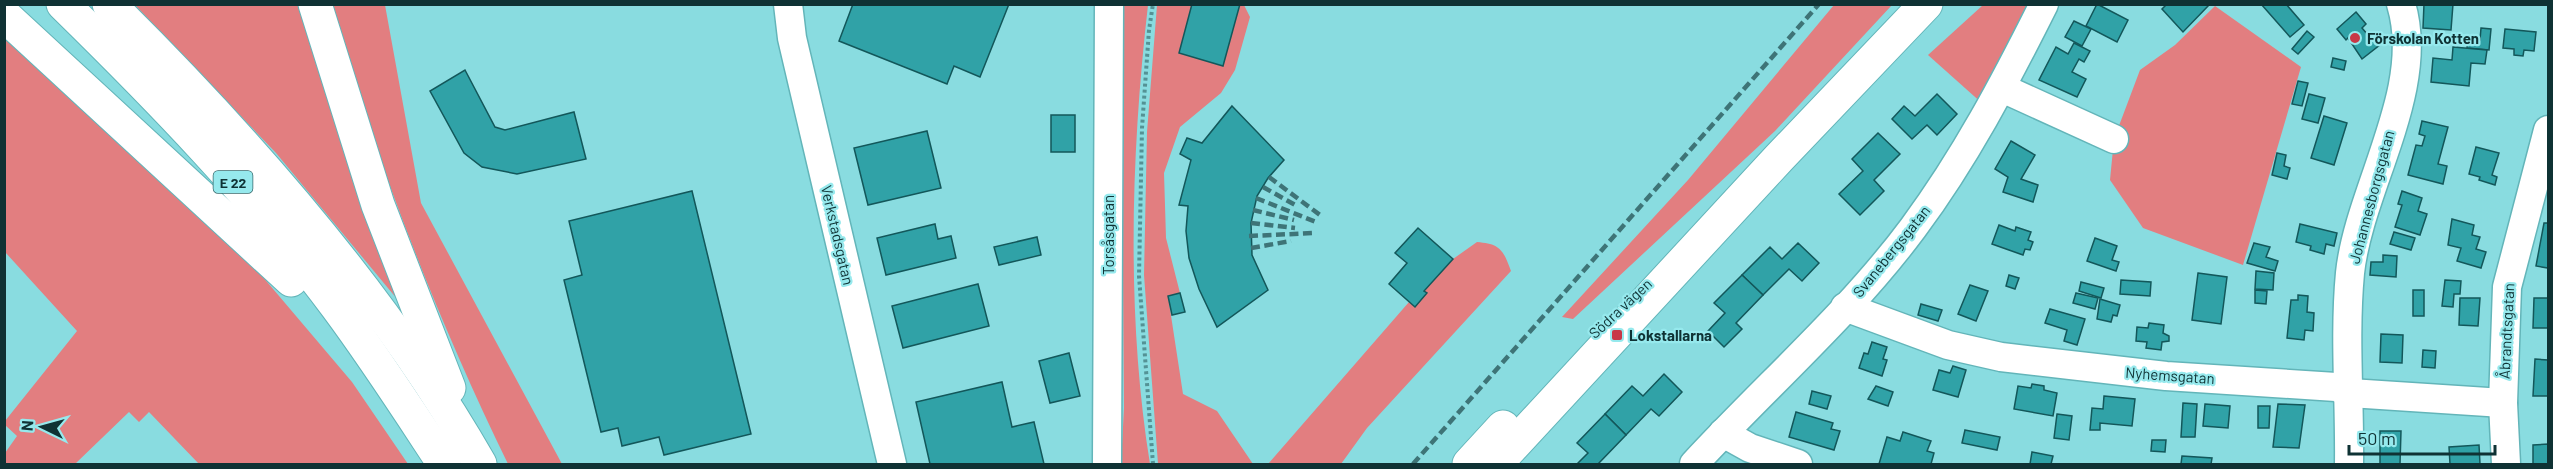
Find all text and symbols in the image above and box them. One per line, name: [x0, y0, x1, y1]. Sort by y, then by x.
place label: Förskolan Kotten: [2367, 29, 2479, 47]
marker: Förskolan Kotten: [2348, 31, 2362, 45]
street label: Johannesborgsgatan: [2345, 128, 2397, 266]
road number: E 22: [214, 171, 252, 193]
street label: Verkstadsgatan: [818, 183, 858, 287]
street label: Torsåsgatan: [1099, 195, 1117, 275]
street label: Svanebergsgatan: [1849, 202, 1933, 300]
street label: Södra vägen: [1585, 274, 1655, 342]
street label: Åbrandtsgatan: [2493, 283, 2518, 379]
place label: Lokstallarna: [1629, 326, 1712, 344]
marker: Lokstallarna: [1610, 328, 1624, 342]
street label: Nyhemsgatan: [2125, 363, 2215, 387]
north arrow: [12, 397, 72, 457]
scale bar: [2349, 418, 2494, 456]
text: N: [17, 420, 36, 432]
text: 50 m: [2358, 427, 2396, 449]

